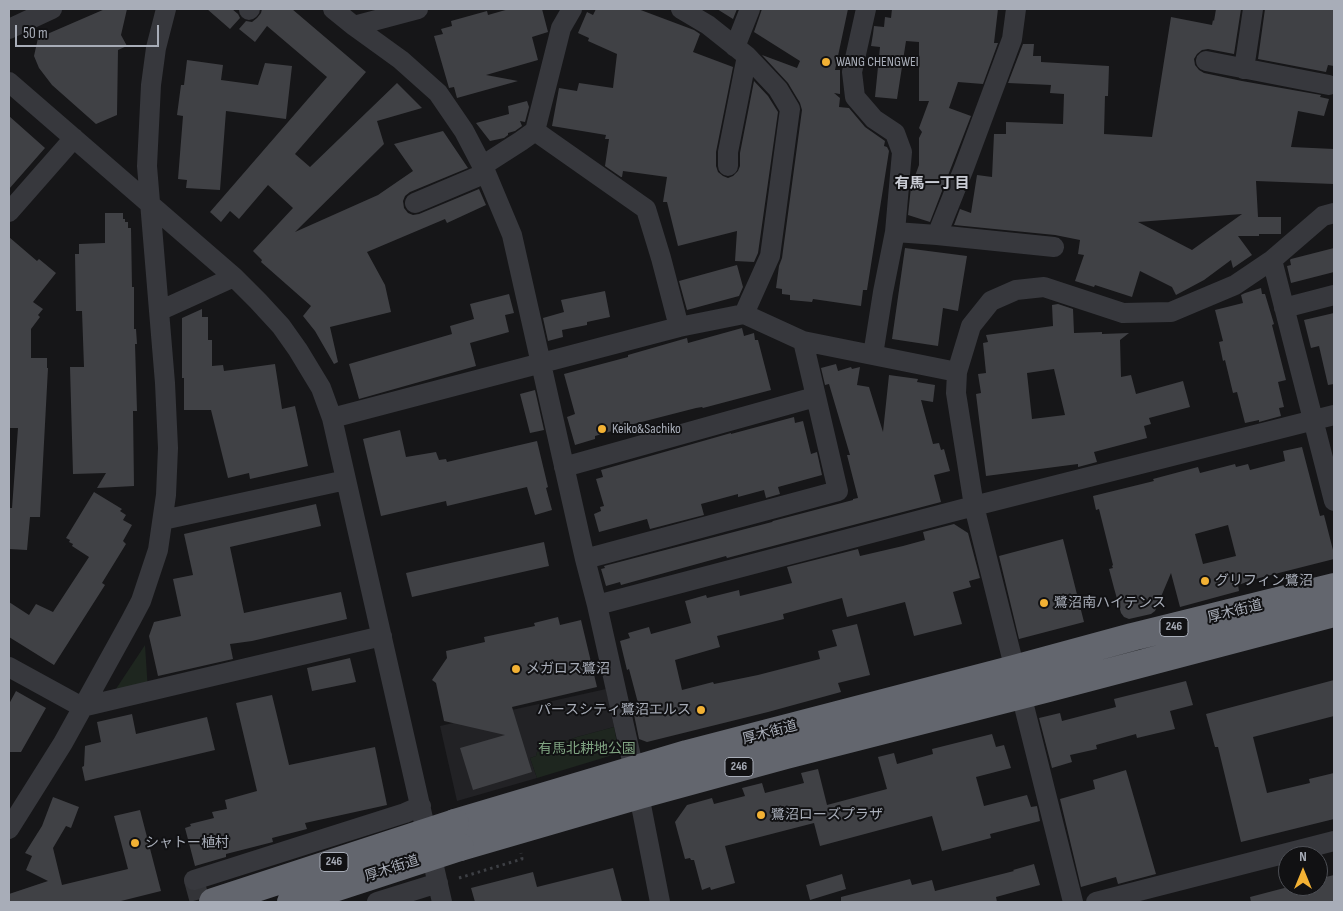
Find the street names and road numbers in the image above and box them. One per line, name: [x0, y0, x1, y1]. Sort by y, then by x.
street label: 厚木街道: [1206, 597, 1264, 627]
road number: 246: [1160, 618, 1188, 636]
street label: 厚木街道: [741, 718, 799, 748]
road number: 246: [725, 758, 753, 776]
road number: 246: [320, 852, 348, 872]
street label: 厚木街道: [363, 852, 421, 886]

